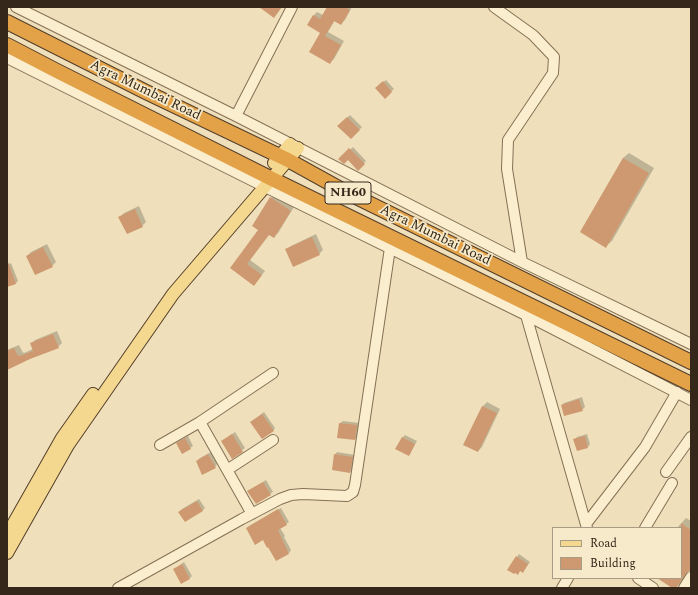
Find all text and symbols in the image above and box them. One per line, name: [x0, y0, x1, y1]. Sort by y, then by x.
street label: Agra Mumbai Road: [87, 57, 203, 125]
road number: NH60: [325, 182, 371, 204]
street label: Agra Mumbai Road: [377, 202, 493, 270]
legend: [552, 527, 682, 579]
text: Road: [590, 534, 617, 553]
text: Building: [590, 554, 636, 573]

